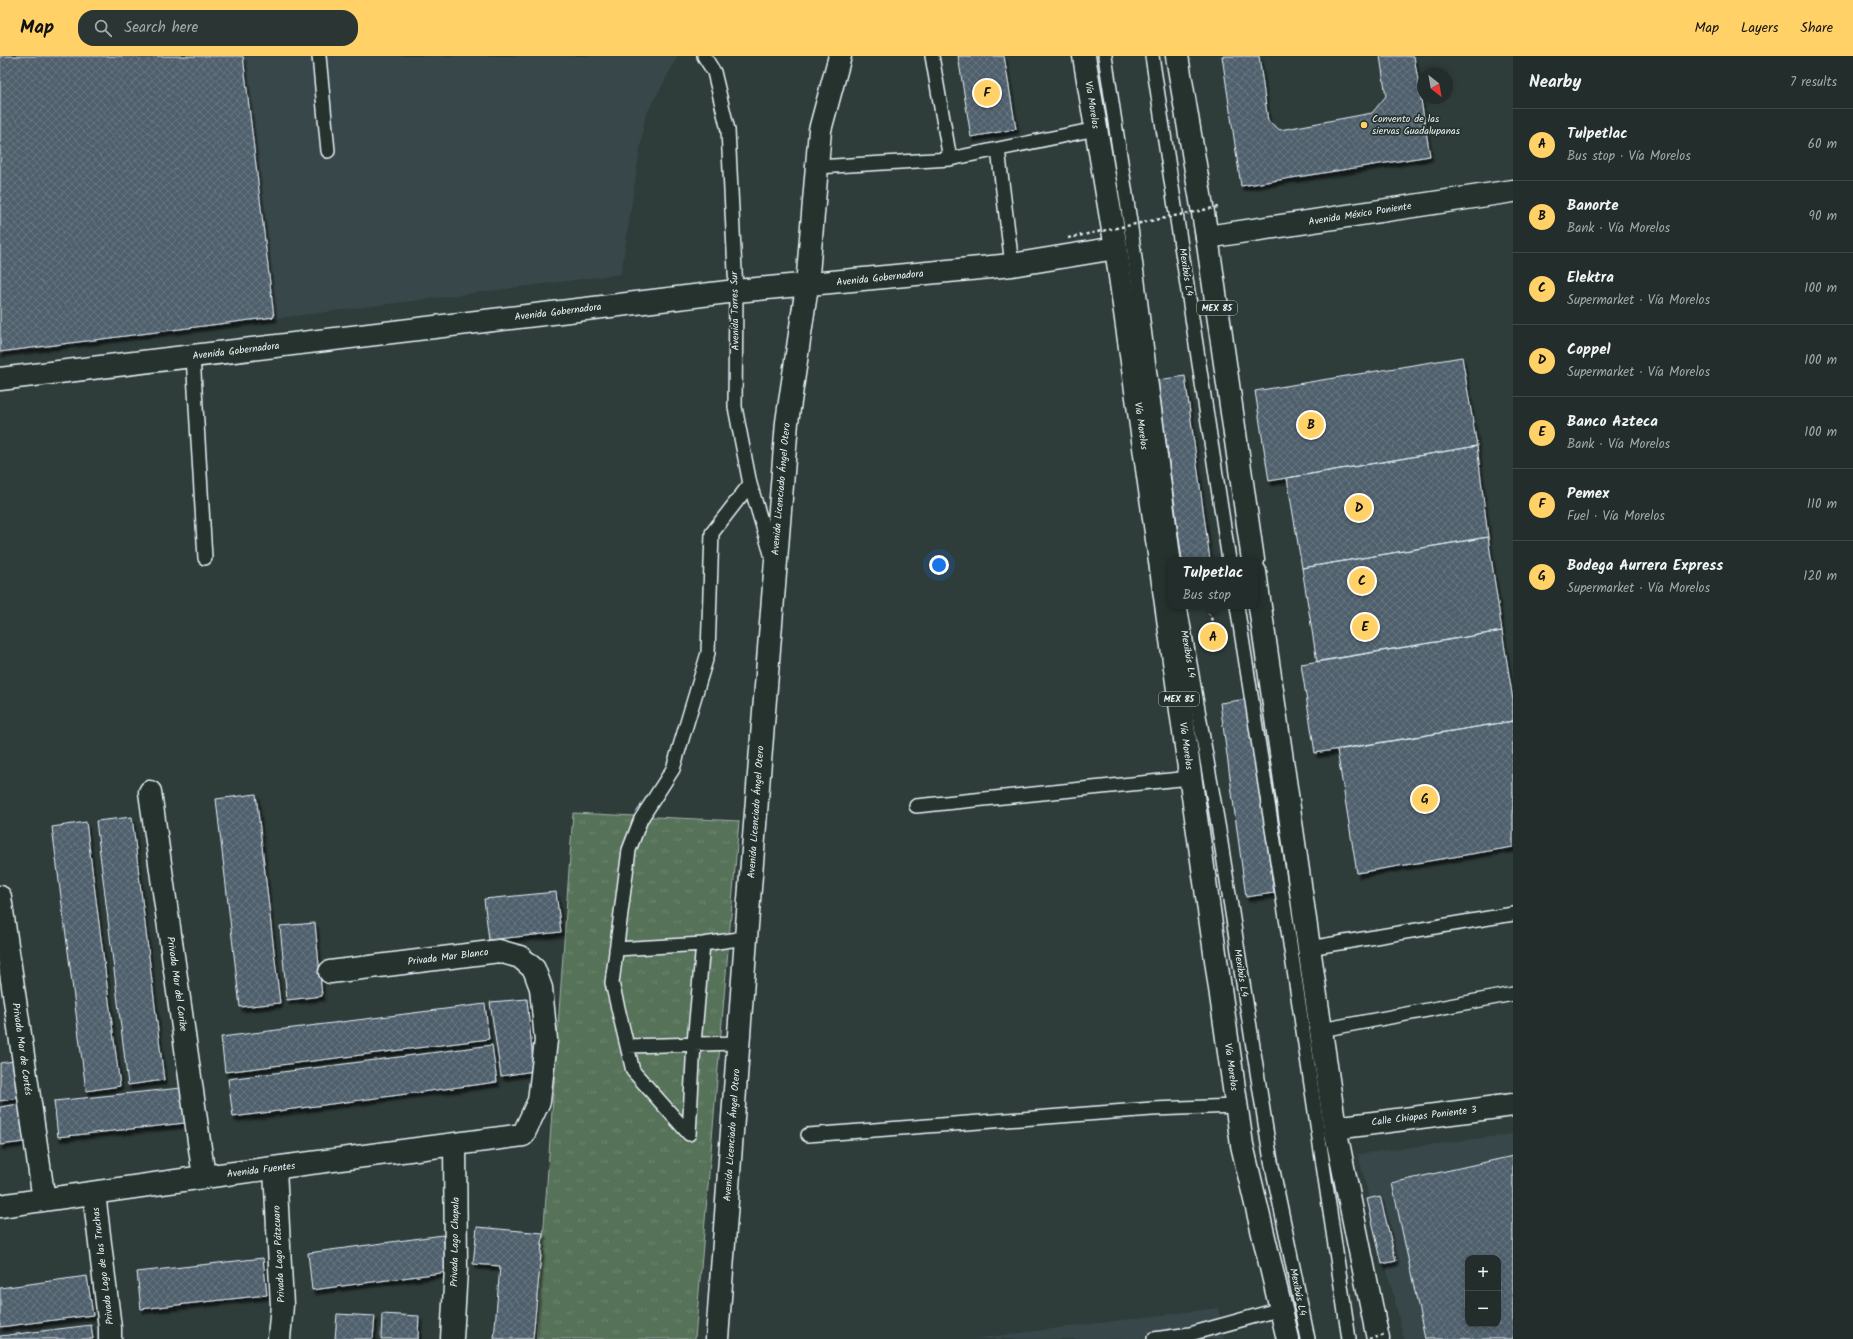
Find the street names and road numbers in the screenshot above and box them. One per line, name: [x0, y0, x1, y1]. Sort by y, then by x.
street label: Vía Morelos: [1080, 80, 1104, 131]
street label: Avenida México Poniente: [1307, 198, 1413, 230]
street label: Mexibús L4: [1174, 247, 1198, 298]
street label: Avenida Gobernadora: [836, 265, 925, 291]
street label: Avenida Torres Sur: [726, 271, 744, 351]
street label: Avenida Gobernadora: [514, 299, 603, 325]
road number: MEX 85: [1197, 301, 1237, 315]
street label: Avenida Gobernadora: [192, 338, 281, 364]
street label: Vía Morelos: [1130, 401, 1152, 452]
street label: Avenida Licenciado Ángel Otero: [767, 422, 795, 556]
street label: Mexibús L4: [1176, 629, 1200, 680]
road number: MEX 85: [1159, 692, 1199, 706]
street label: Vía Morelos: [1175, 721, 1197, 772]
street label: Avenida Licenciado Ángel Otero: [743, 745, 769, 879]
street label: Privada Mar del Caribe: [162, 936, 192, 1033]
street label: Privada Mar Blanco: [407, 944, 490, 970]
street label: Mexibús L4: [1229, 948, 1253, 999]
street label: Privada Mar de Cortés: [8, 1002, 37, 1097]
street label: Vía Morelos: [1220, 1042, 1242, 1093]
street label: Avenida Licenciado Ángel Otero: [719, 1068, 745, 1202]
street label: Calle Chiapas Poniente 3: [1370, 1102, 1478, 1130]
street label: Avenida Fuentes: [226, 1158, 297, 1182]
street label: Privada Lago Chapala: [446, 1197, 464, 1287]
street label: Privada Lago Pátzcuaro: [268, 1204, 290, 1303]
street label: Privada Lago de las Truchas: [88, 1206, 118, 1326]
street label: Mexibús L4: [1285, 1267, 1311, 1318]

